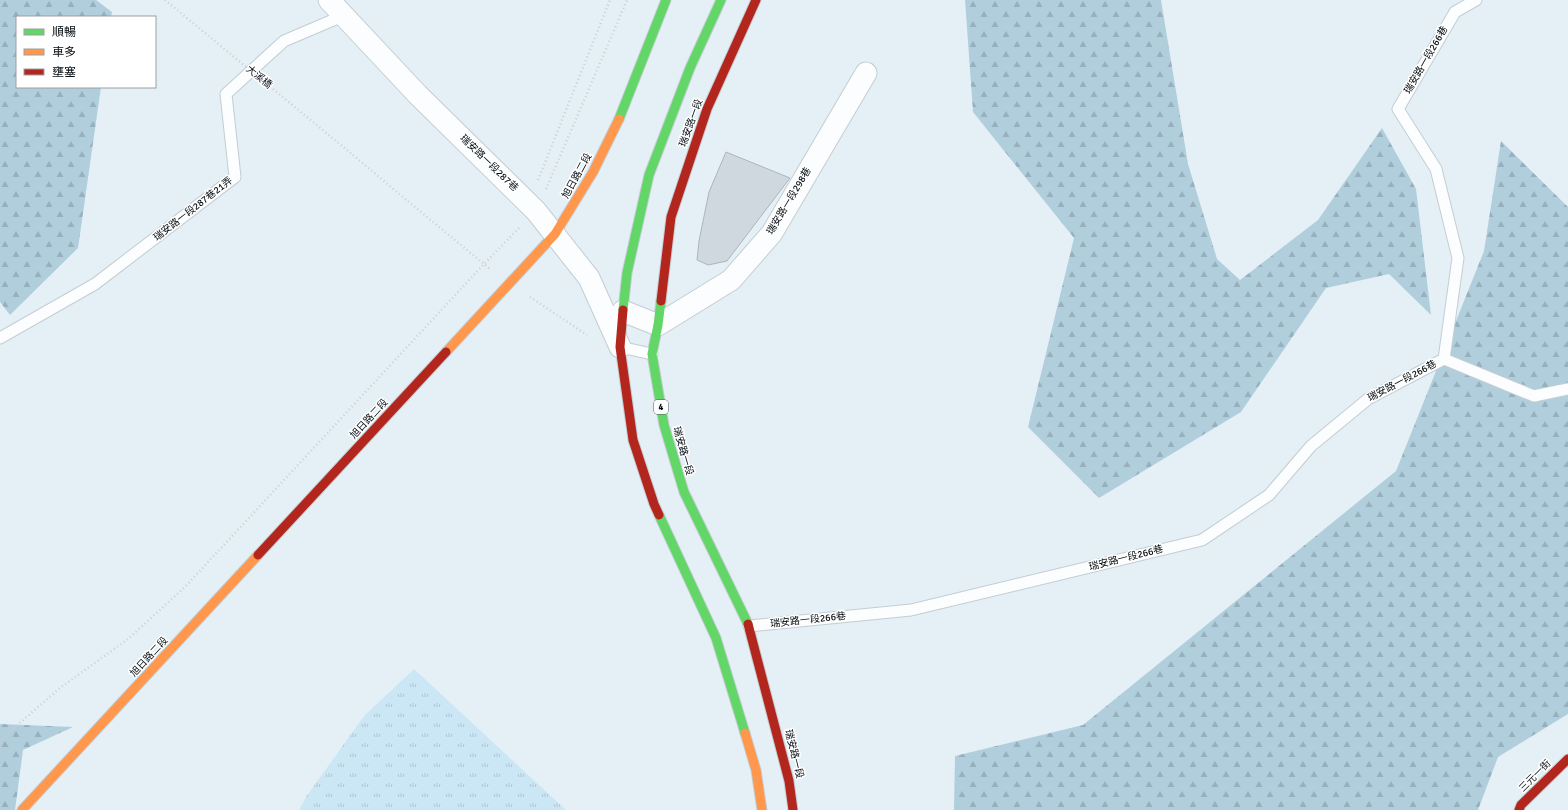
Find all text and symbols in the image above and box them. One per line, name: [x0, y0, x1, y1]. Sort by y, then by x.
legend: [16, 16, 156, 88]
street label: 瑞安路一段266巷: [1402, 24, 1450, 96]
text: 順暢: [52, 25, 76, 40]
text: 車多: [52, 45, 76, 60]
street label: 大溪橋: [244, 63, 274, 91]
text: 壅塞: [52, 65, 76, 80]
street label: 瑞安路一段: [677, 97, 705, 149]
street label: 瑞安路一段287巷: [457, 132, 521, 194]
street label: 旭日路二段: [560, 151, 594, 201]
street label: 瑞安路一段298巷: [764, 165, 814, 237]
street label: 瑞安路一段287巷21弄: [151, 174, 235, 244]
street label: 瑞安路一段266巷: [1366, 358, 1438, 404]
street label: 旭日路二段: [348, 397, 390, 441]
road number: 4: [654, 400, 668, 414]
street label: 瑞安路一段: [670, 425, 696, 477]
street label: 瑞安路一段266巷: [1088, 543, 1164, 573]
street label: 瑞安路一段266巷: [769, 610, 847, 630]
street label: 旭日路二段: [128, 635, 170, 679]
street label: 瑞安路一段: [782, 728, 806, 780]
street label: 三元一街: [1517, 758, 1553, 794]

